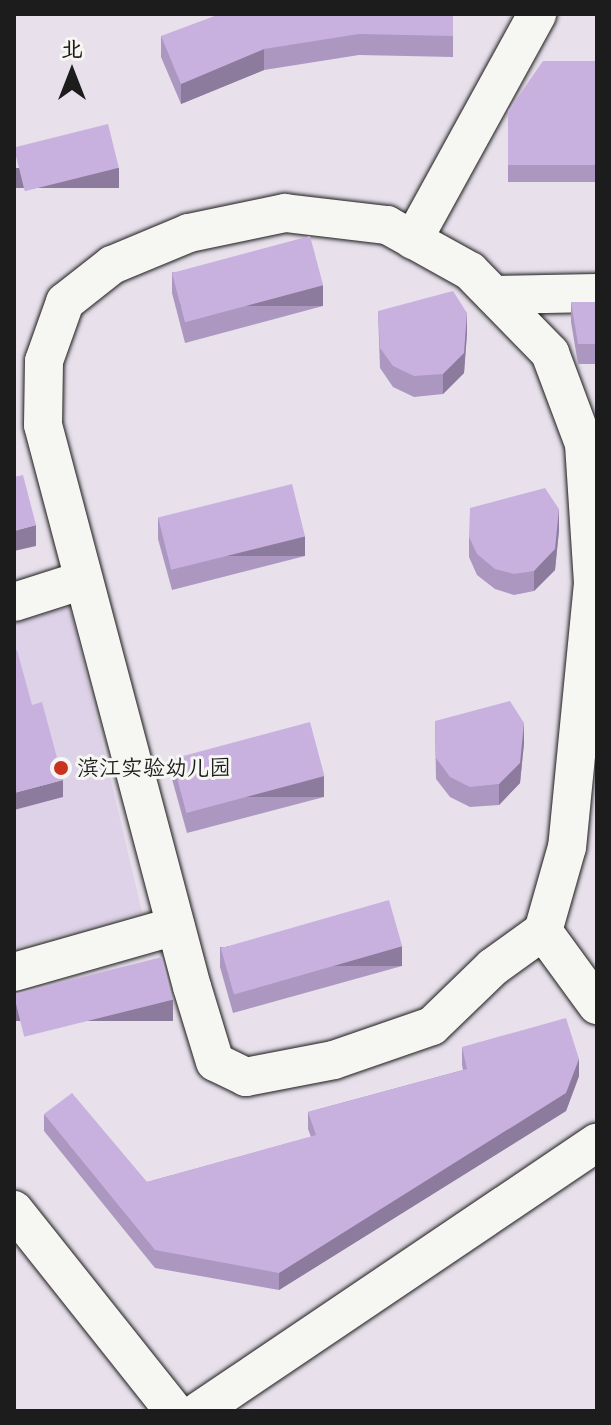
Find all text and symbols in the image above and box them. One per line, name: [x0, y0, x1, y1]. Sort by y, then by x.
north arrow: [32, 32, 112, 112]
text: 北: [61, 34, 83, 62]
place label: 滨江实验幼儿园: [77, 755, 231, 781]
marker: 滨江实验幼儿园: [52, 759, 70, 777]

